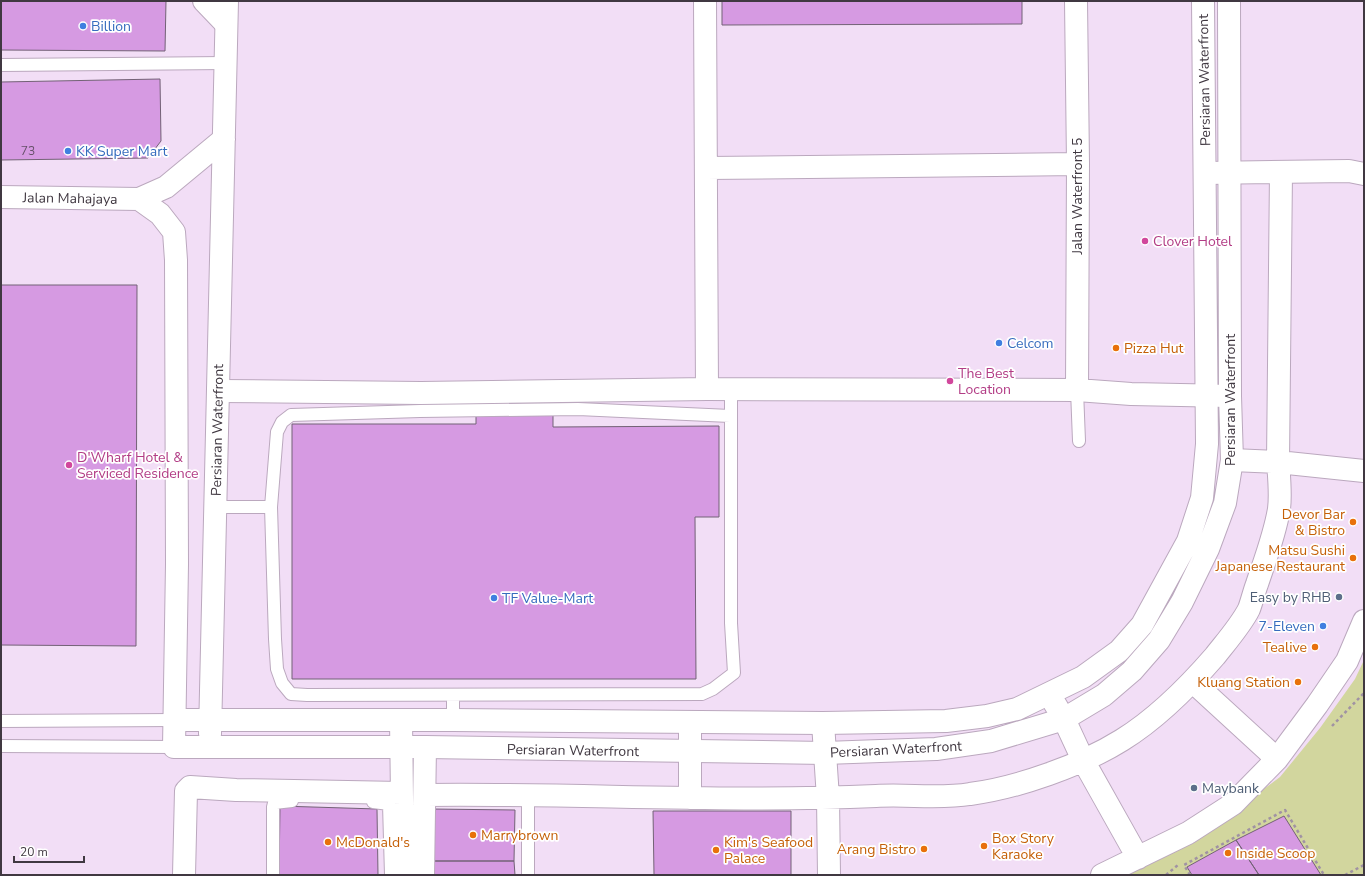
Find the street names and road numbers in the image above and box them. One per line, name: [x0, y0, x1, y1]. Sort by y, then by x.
street label: Persiaran Waterfront: [1194, 14, 1215, 146]
street label: Jalan Waterfront 5: [1068, 138, 1087, 255]
street label: Jalan Mahajaya: [21, 188, 118, 209]
street label: Persiaran Waterfront: [1221, 334, 1240, 466]
street label: Persiaran Waterfront: [207, 364, 228, 496]
street label: Persiaran Waterfront: [830, 737, 963, 762]
street label: Persiaran Waterfront: [507, 740, 639, 761]

